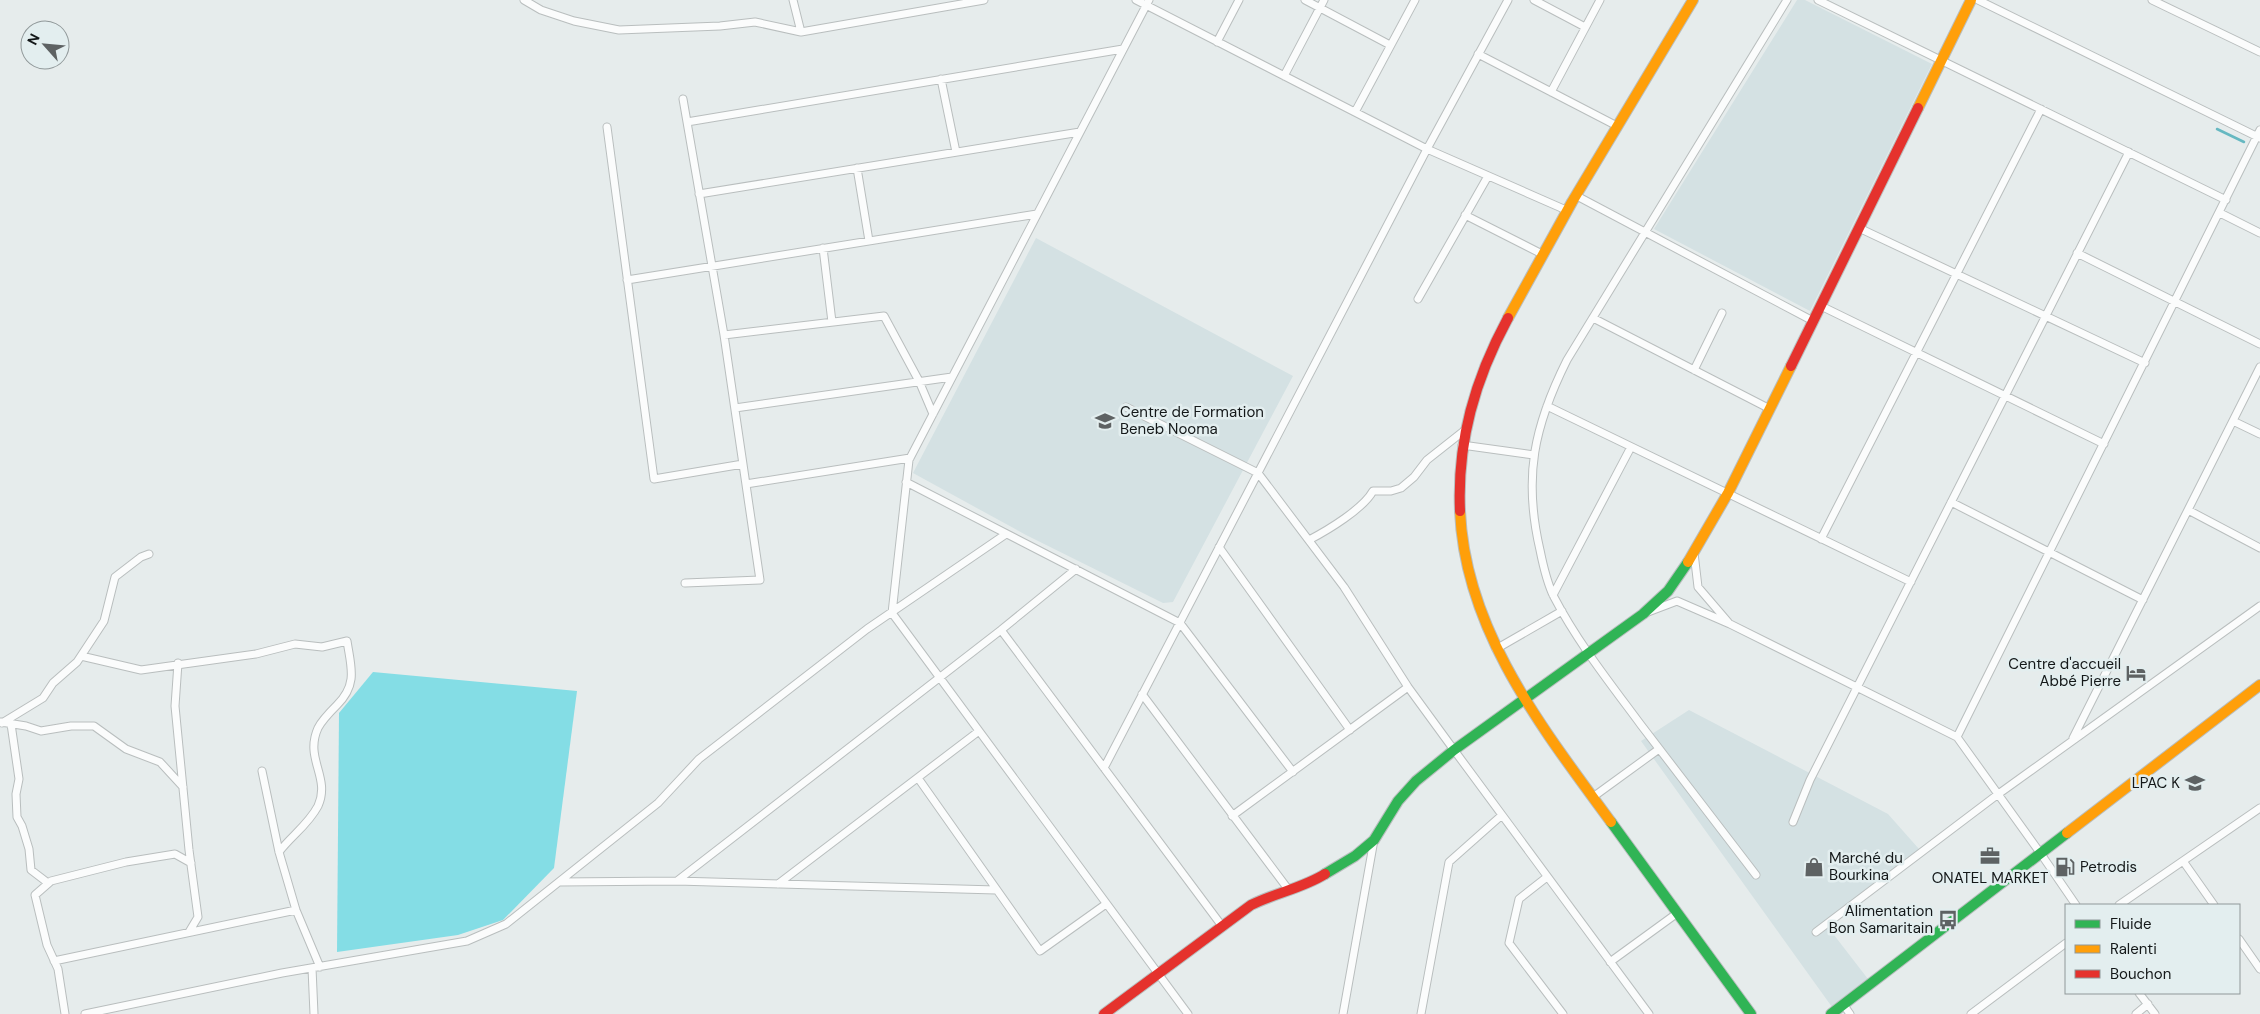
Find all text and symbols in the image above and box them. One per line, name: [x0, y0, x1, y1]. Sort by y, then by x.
north arrow: [20, 20, 70, 70]
text: N: [23, 30, 44, 48]
place label: Centre de Formation Beneb Nooma: [1120, 402, 1264, 439]
school or university icon: Centre de Formation Beneb Nooma: [1094, 410, 1116, 432]
place label: Centre d'accueil Abbé Pierre: [2008, 654, 2121, 691]
hotel icon: Centre d'accueil Abbé Pierre: [2125, 662, 2147, 684]
school or university icon: LPAC K: [2184, 772, 2206, 794]
place label: LPAC K: [2132, 773, 2180, 793]
office icon: ONATEL MARKET: [1979, 845, 2001, 867]
place label: Marché du Bourkina: [1829, 848, 1903, 885]
shop icon: Marché du Bourkina: [1803, 856, 1825, 878]
fuel station icon: Petrodis: [2054, 856, 2076, 878]
place label: Petrodis: [2080, 857, 2137, 877]
place label: ONATEL MARKET: [1932, 868, 2048, 888]
place label: Alimentation Bon Samaritain: [1829, 901, 1933, 938]
legend: [2065, 904, 2240, 994]
bus stop icon: Alimentation Bon Samaritain: [1937, 909, 1959, 931]
text: Fluide: [2110, 914, 2152, 934]
text: Ralenti: [2110, 939, 2157, 959]
text: Bouchon: [2110, 964, 2171, 984]

